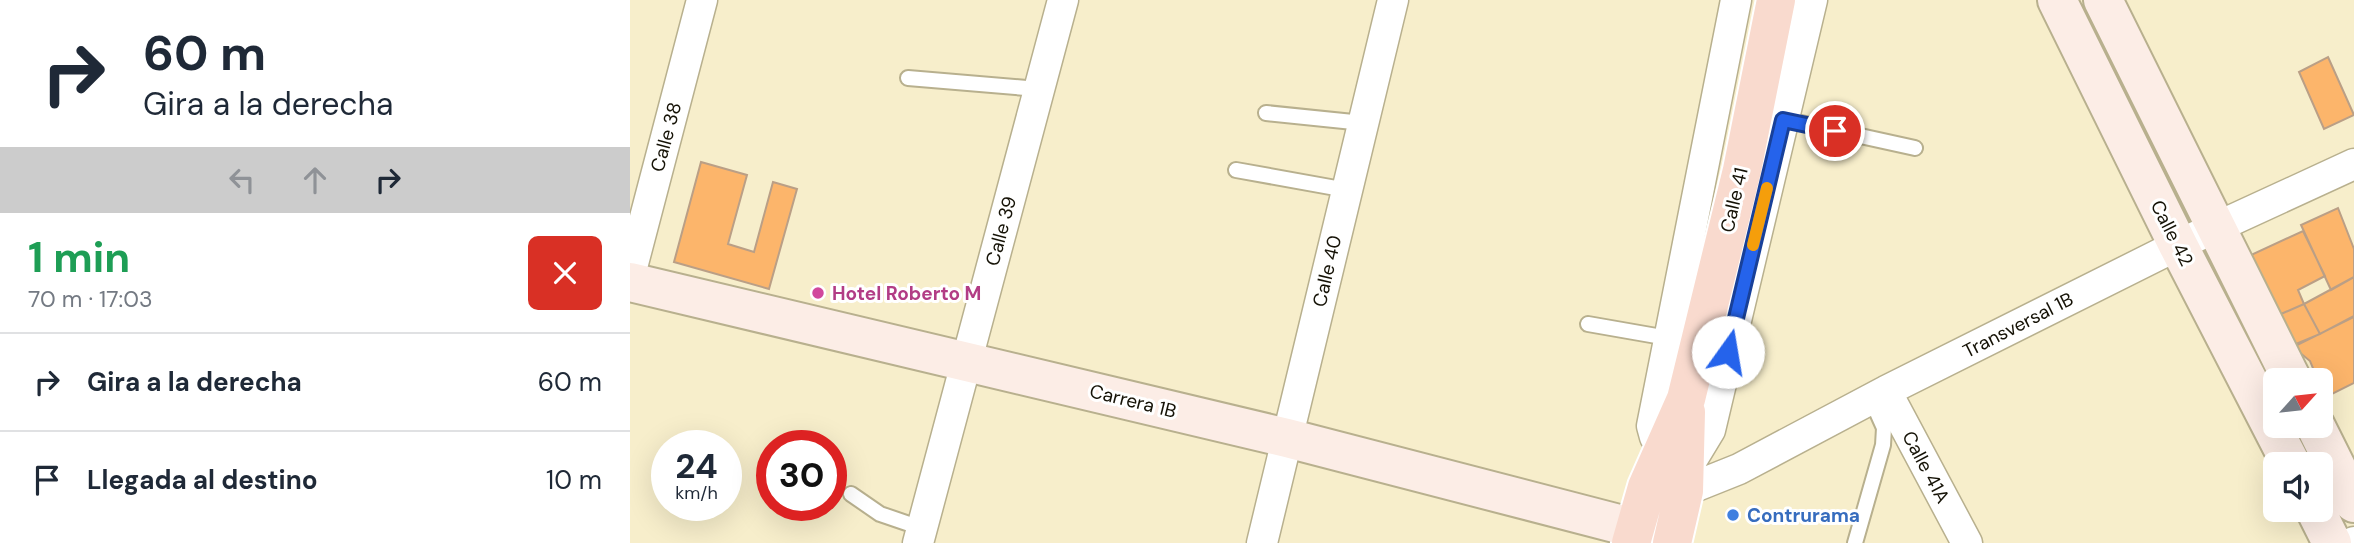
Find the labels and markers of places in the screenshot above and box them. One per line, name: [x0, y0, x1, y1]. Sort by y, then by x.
pin: [1805, 101, 1865, 161]
place label: Hotel Roberto M: [832, 281, 981, 306]
marker: Hotel Roberto M: [810, 285, 826, 301]
place label: Contrurama: [1747, 503, 1860, 528]
marker: Contrurama: [1725, 507, 1741, 523]

